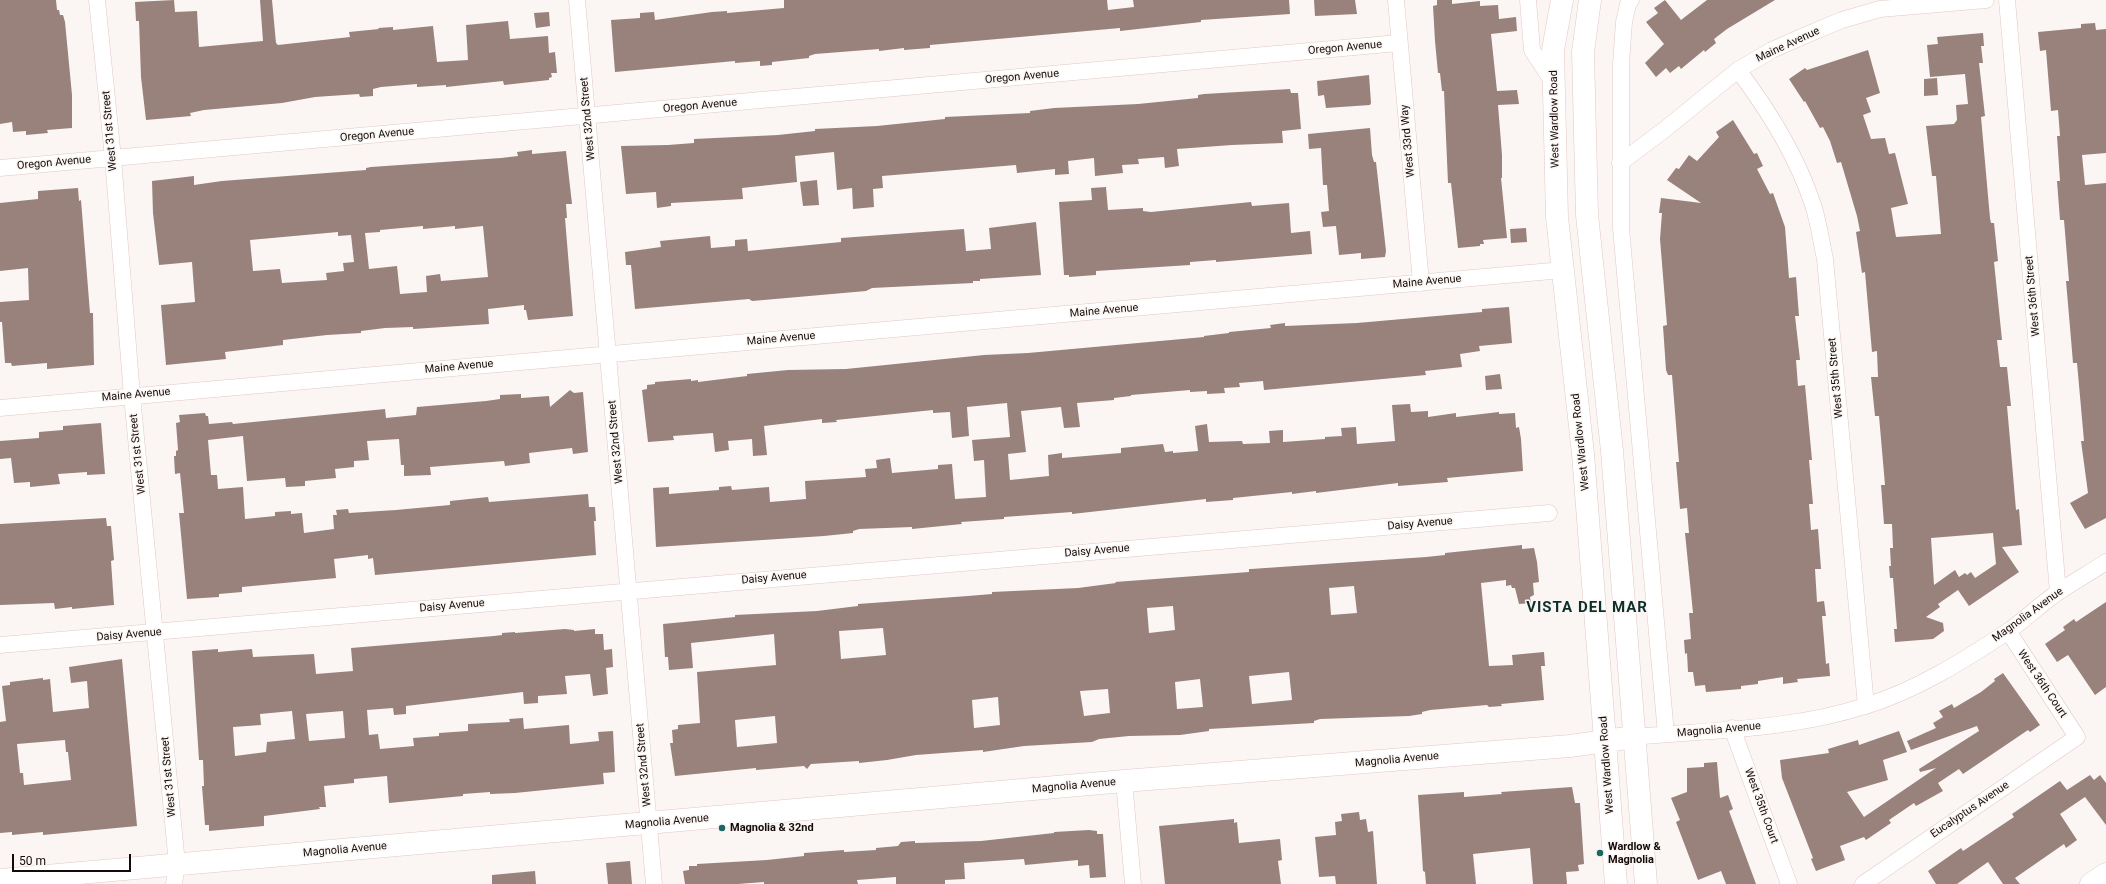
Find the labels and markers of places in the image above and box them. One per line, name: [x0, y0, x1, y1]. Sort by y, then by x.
place label: Magnolia & 32nd: [730, 821, 814, 835]
marker: Magnolia & 32nd: [717, 823, 727, 833]
place label: Wardlow & Magnolia: [1608, 840, 1661, 866]
marker: Wardlow & Magnolia: [1595, 848, 1605, 858]

